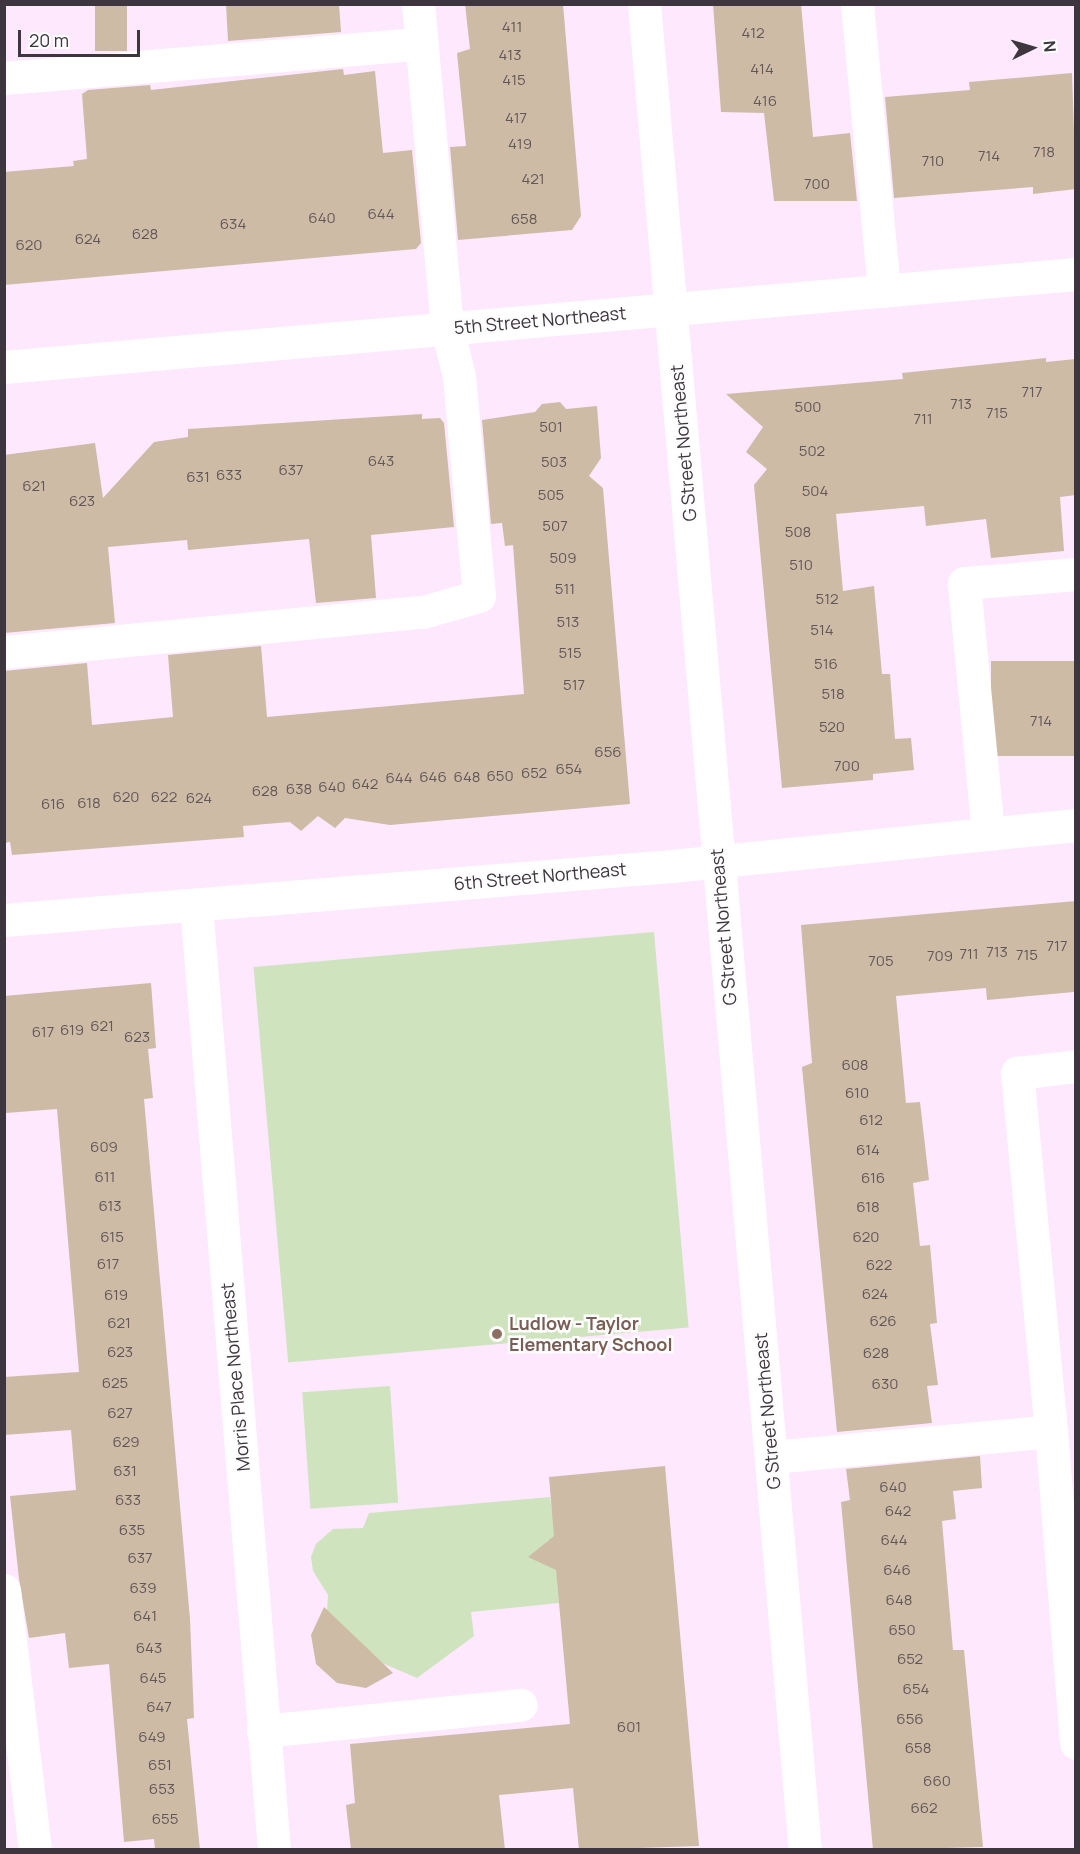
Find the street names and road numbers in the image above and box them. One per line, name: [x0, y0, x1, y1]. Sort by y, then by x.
street label: 5th Street Northeast: [453, 302, 627, 338]
street label: G Street Northeast: [665, 364, 701, 522]
street label: G Street Northeast: [705, 848, 741, 1006]
street label: 6th Street Northeast: [453, 858, 627, 894]
street label: Morris Place Northeast: [216, 1282, 254, 1472]
street label: G Street Northeast: [749, 1332, 785, 1490]

